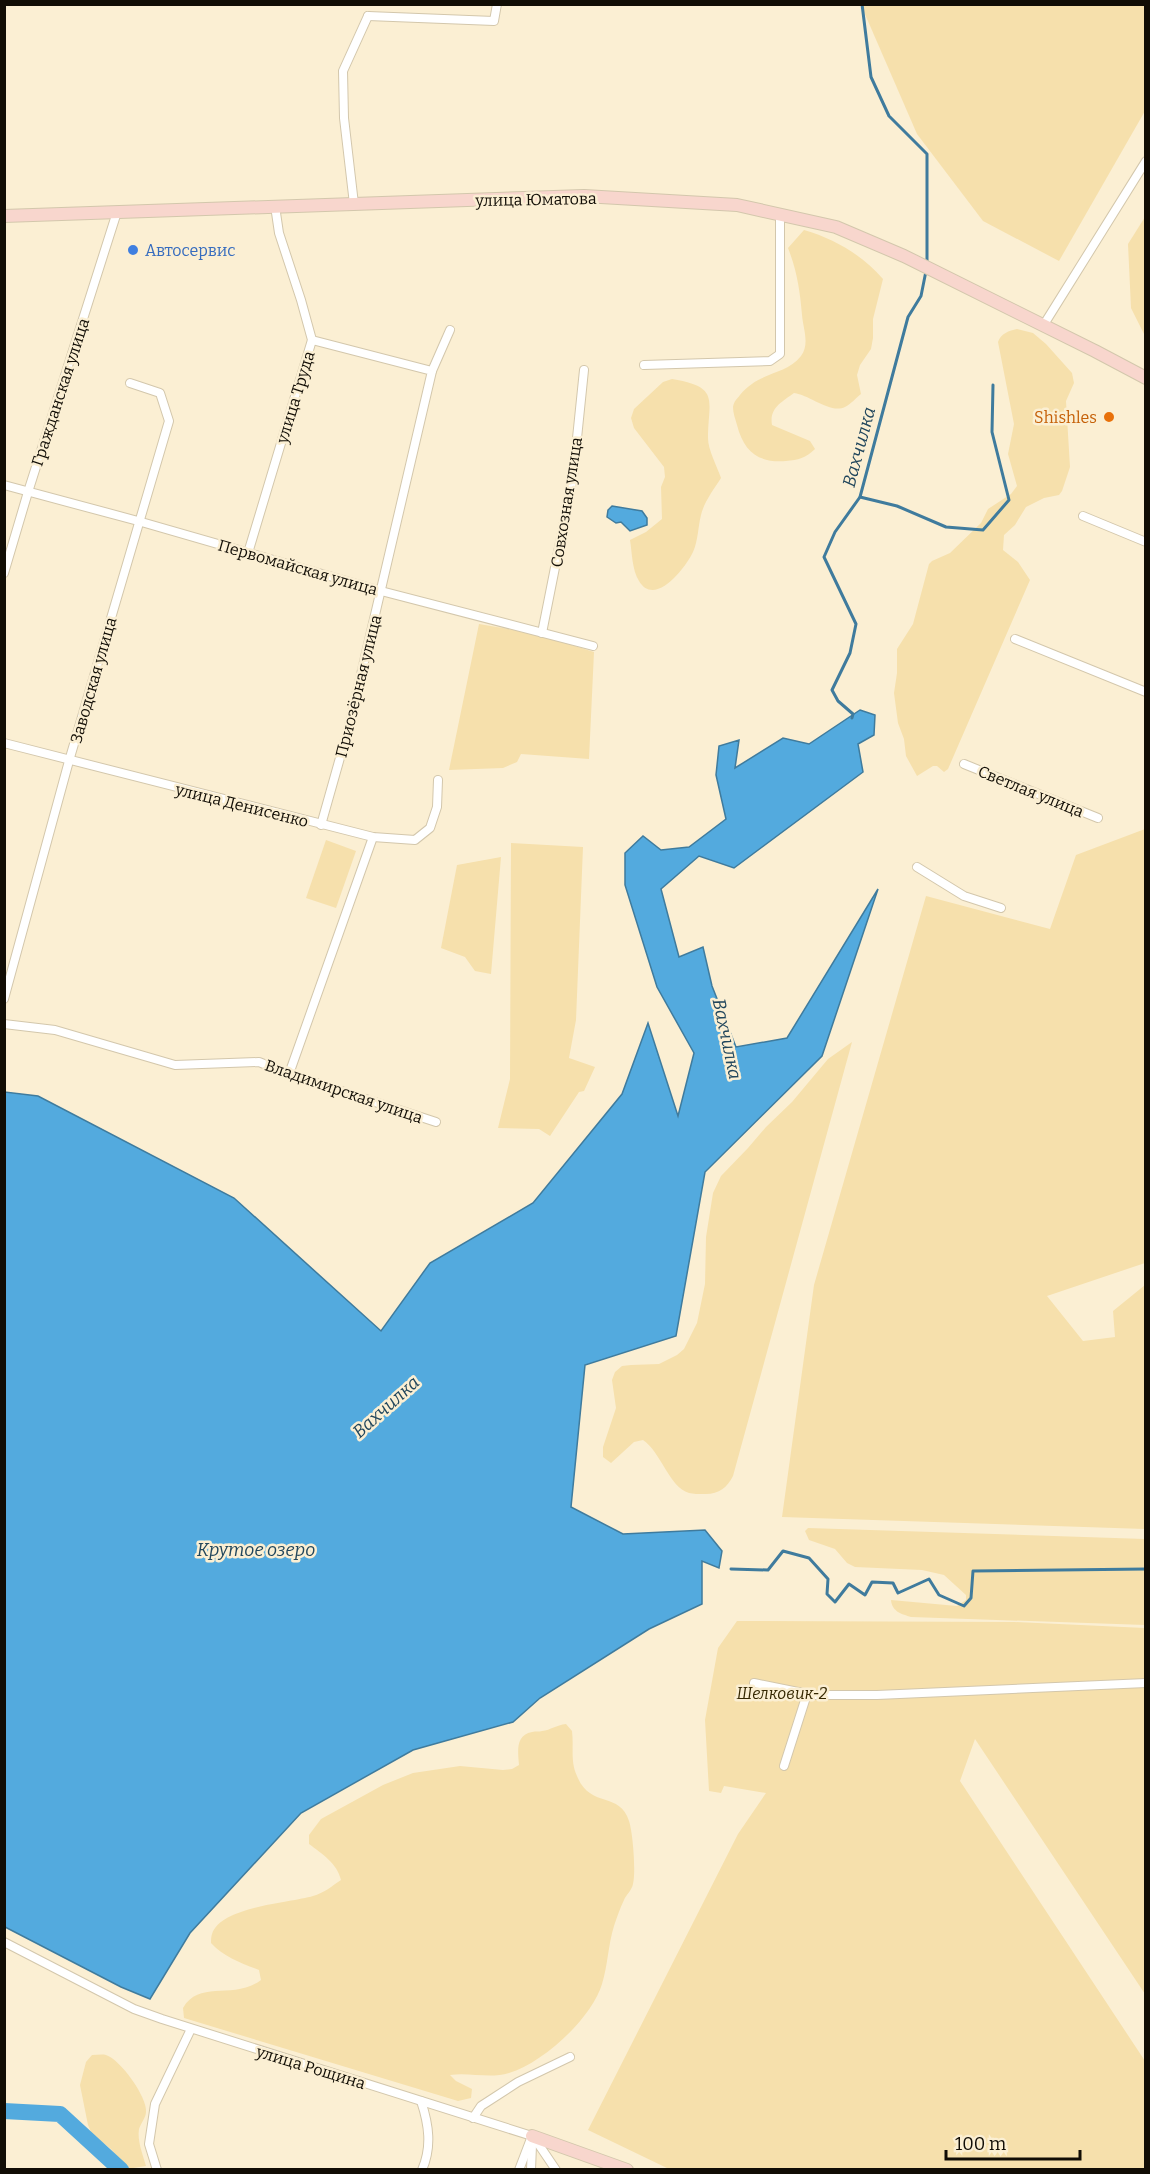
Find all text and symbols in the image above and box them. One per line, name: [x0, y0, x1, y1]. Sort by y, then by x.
street label: улица Юматова: [474, 189, 597, 210]
place label: Автосервис: [145, 241, 235, 260]
marker: Автосервис: [126, 243, 140, 257]
street label: Гражданская улица: [28, 316, 93, 469]
street label: улица Труда: [272, 349, 319, 447]
water label: Вахчилка: [838, 405, 880, 489]
place label: Shishles: [1034, 408, 1097, 427]
marker: Shishles: [1102, 410, 1116, 424]
street label: Совхозная улица: [547, 435, 586, 569]
street label: Первомайская улица: [216, 536, 380, 599]
street label: Приозёрная улица: [332, 613, 385, 759]
street label: Заводская улица: [66, 615, 121, 745]
street label: Светлая улица: [975, 762, 1087, 821]
street label: улица Денисенко: [172, 780, 310, 831]
water label: Вахчилка: [708, 997, 746, 1081]
street label: Владимирская улица: [263, 1056, 425, 1127]
water label: Вахчилка: [348, 1371, 424, 1443]
water label: Крутое озеро: [197, 1539, 315, 1561]
park label: Шелковик-2: [737, 1684, 828, 1703]
street label: улица Рощина: [253, 2042, 368, 2093]
scale bar: [946, 2123, 1080, 2161]
text: 100 m: [955, 2133, 1006, 2155]

